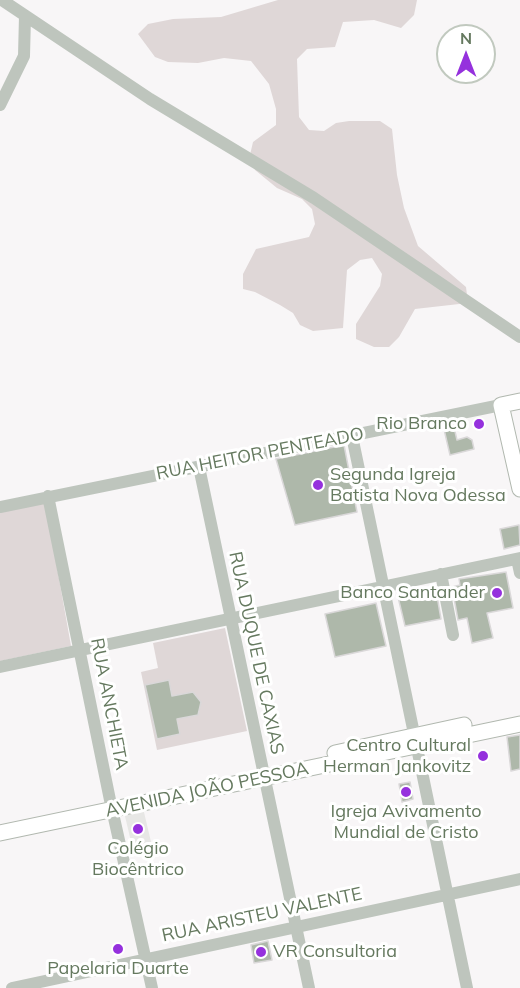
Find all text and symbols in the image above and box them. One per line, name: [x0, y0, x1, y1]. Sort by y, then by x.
north arrow: [436, 24, 496, 84]
text: N: [460, 28, 472, 48]
place label: Rio Branco: [376, 413, 467, 435]
marker: Rio Branco: [472, 417, 486, 431]
street label: RUA HEITOR PENTEADO: [154, 423, 366, 485]
place label: Segunda Igreja Batista Nova Odessa: [330, 464, 506, 506]
marker: Segunda Igreja Batista Nova Odessa: [311, 478, 325, 492]
street label: RUA DUQUE DE CAXIAS: [224, 550, 288, 756]
place label: Banco Santander: [340, 582, 485, 604]
marker: Banco Santander: [490, 586, 504, 600]
street label: RUA ANCHIETA: [86, 636, 132, 772]
place label: Centro Cultural Herman Jankovitz: [323, 735, 471, 777]
marker: Centro Cultural Herman Jankovitz: [476, 749, 490, 763]
street label: AVENIDA JOÃO PESSOA: [103, 758, 311, 822]
marker: Igreja Avivamento Mundial de Cristo: [399, 785, 413, 799]
place label: Igreja Avivamento Mundial de Cristo: [331, 801, 481, 844]
marker: Colégio Biocêntrico: [131, 822, 145, 836]
place label: Colégio Biocêntrico: [92, 838, 184, 880]
street label: RUA ARISTEU VALENTE: [160, 883, 364, 947]
place label: VR Consultoria: [273, 941, 397, 963]
marker: Papelaria Duarte: [111, 942, 125, 956]
marker: VR Consultoria: [254, 945, 268, 959]
place label: Papelaria Duarte: [47, 958, 189, 980]

